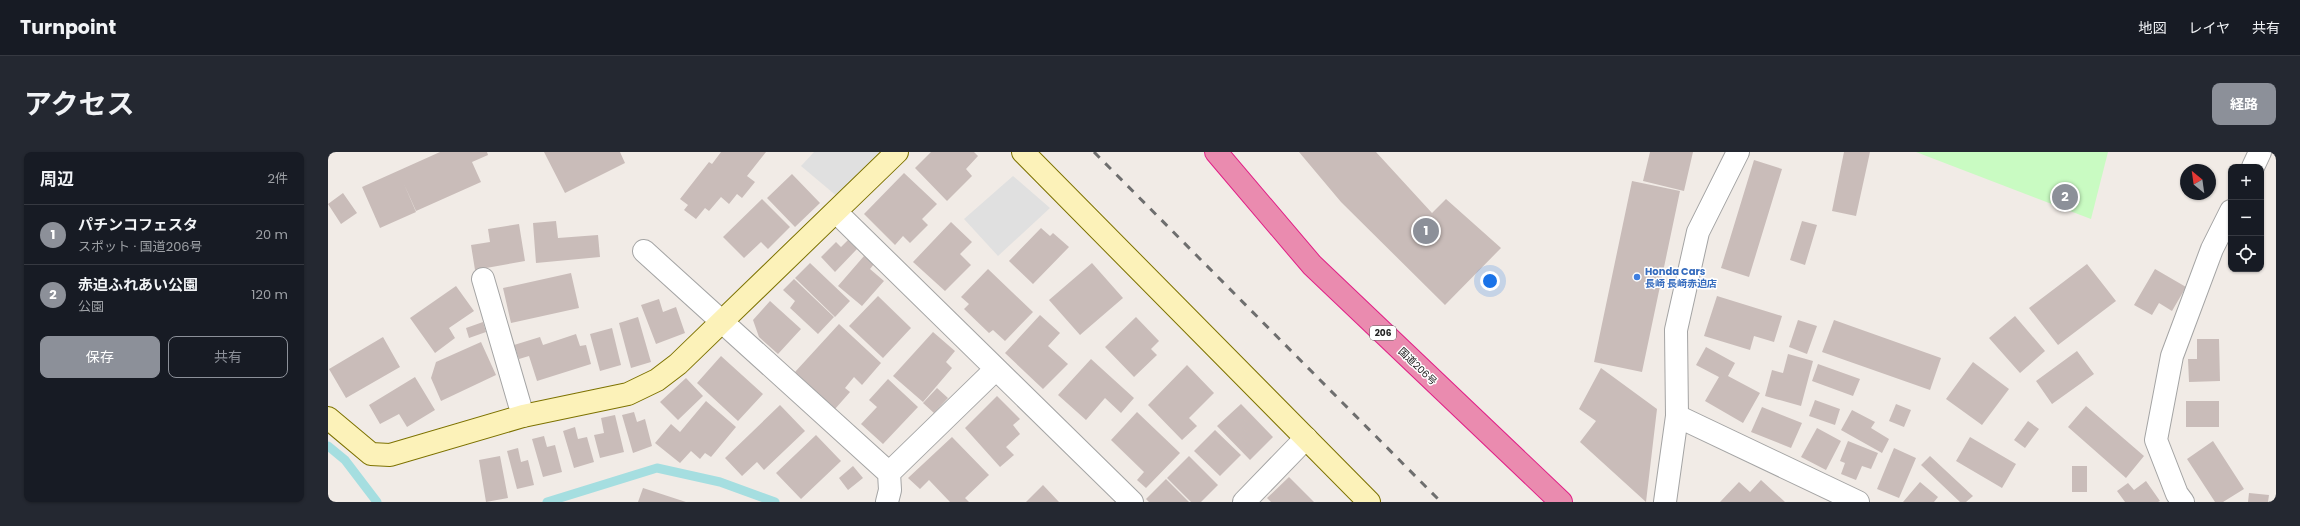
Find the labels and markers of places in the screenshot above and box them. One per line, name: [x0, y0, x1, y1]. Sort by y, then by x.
pin: 2: [2052, 182, 2078, 212]
pin: 1: [1413, 216, 1439, 246]
place label: Honda Cars 長崎 長崎赤迫店: [1645, 264, 1717, 291]
marker: Honda Cars 長崎 長崎赤迫店: [1632, 272, 1642, 282]

